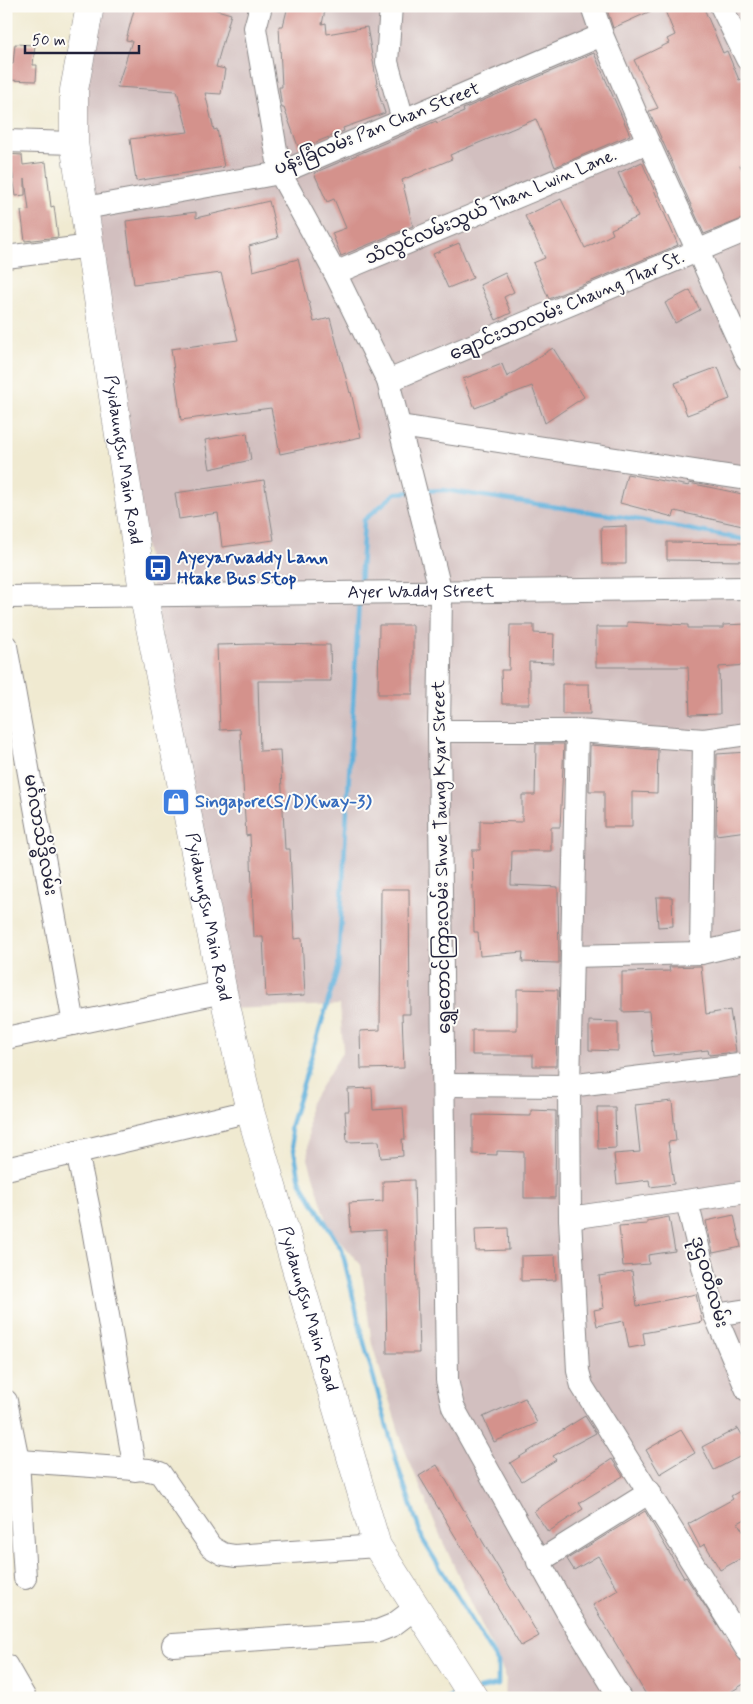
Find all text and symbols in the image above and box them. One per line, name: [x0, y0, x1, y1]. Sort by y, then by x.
scale bar: [25, 22, 139, 54]
text: 50 m: [32, 31, 66, 51]
street label: ပန်းခြံလမ်း Pan Chan Street: [270, 75, 484, 183]
street label: သံလွင်လမ်းသွယ် Than Lwin Lane.: [361, 141, 621, 273]
street label: ချောင်းသာလမ်း Chaung Thar St.: [445, 244, 689, 368]
street label: Pyidaungsu Main Road: [98, 373, 148, 546]
place label: Ayeyarwaddy Lann Htake Bus Stop: [177, 546, 328, 591]
bus stop icon: Ayeyarwaddy Lann Htake Bus Stop: [143, 553, 173, 583]
street label: Ayer Waddy Street: [347, 579, 495, 605]
street label: ရွှေတောင်ကြားလမ်း Shwe Taung Kyar Street: [425, 680, 459, 1034]
street label: မင်္ဂလာသိဒ္ဓိလမ်း: [15, 772, 65, 898]
shop icon: Singapore(S/D)(way-3): [161, 787, 191, 817]
place label: Singapore(S/D)(way-3): [195, 790, 372, 816]
street label: Pyidaungsu Main Road: [179, 831, 237, 1003]
street label: Pyidaungsu Main Road: [272, 1224, 343, 1394]
street label: ဒုဌဝတီလမ်း: [683, 1232, 736, 1331]

